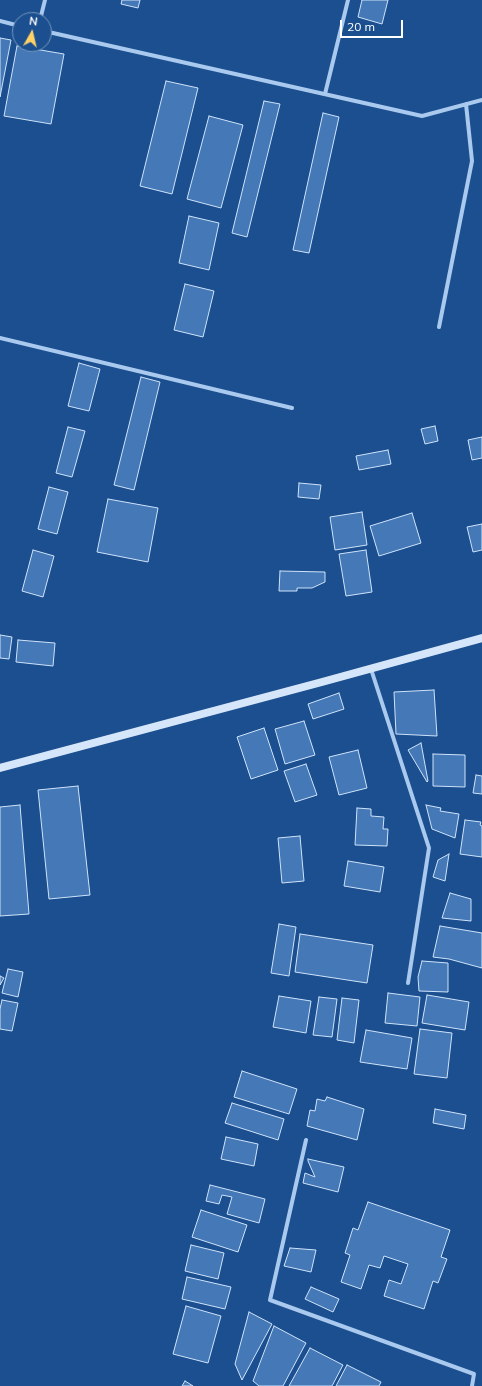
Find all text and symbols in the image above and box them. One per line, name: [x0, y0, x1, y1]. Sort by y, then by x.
north arrow: [12, 12, 52, 52]
scale bar: [342, 12, 405, 38]
text: N: [28, 14, 39, 29]
text: 20 m: [347, 19, 375, 34]

